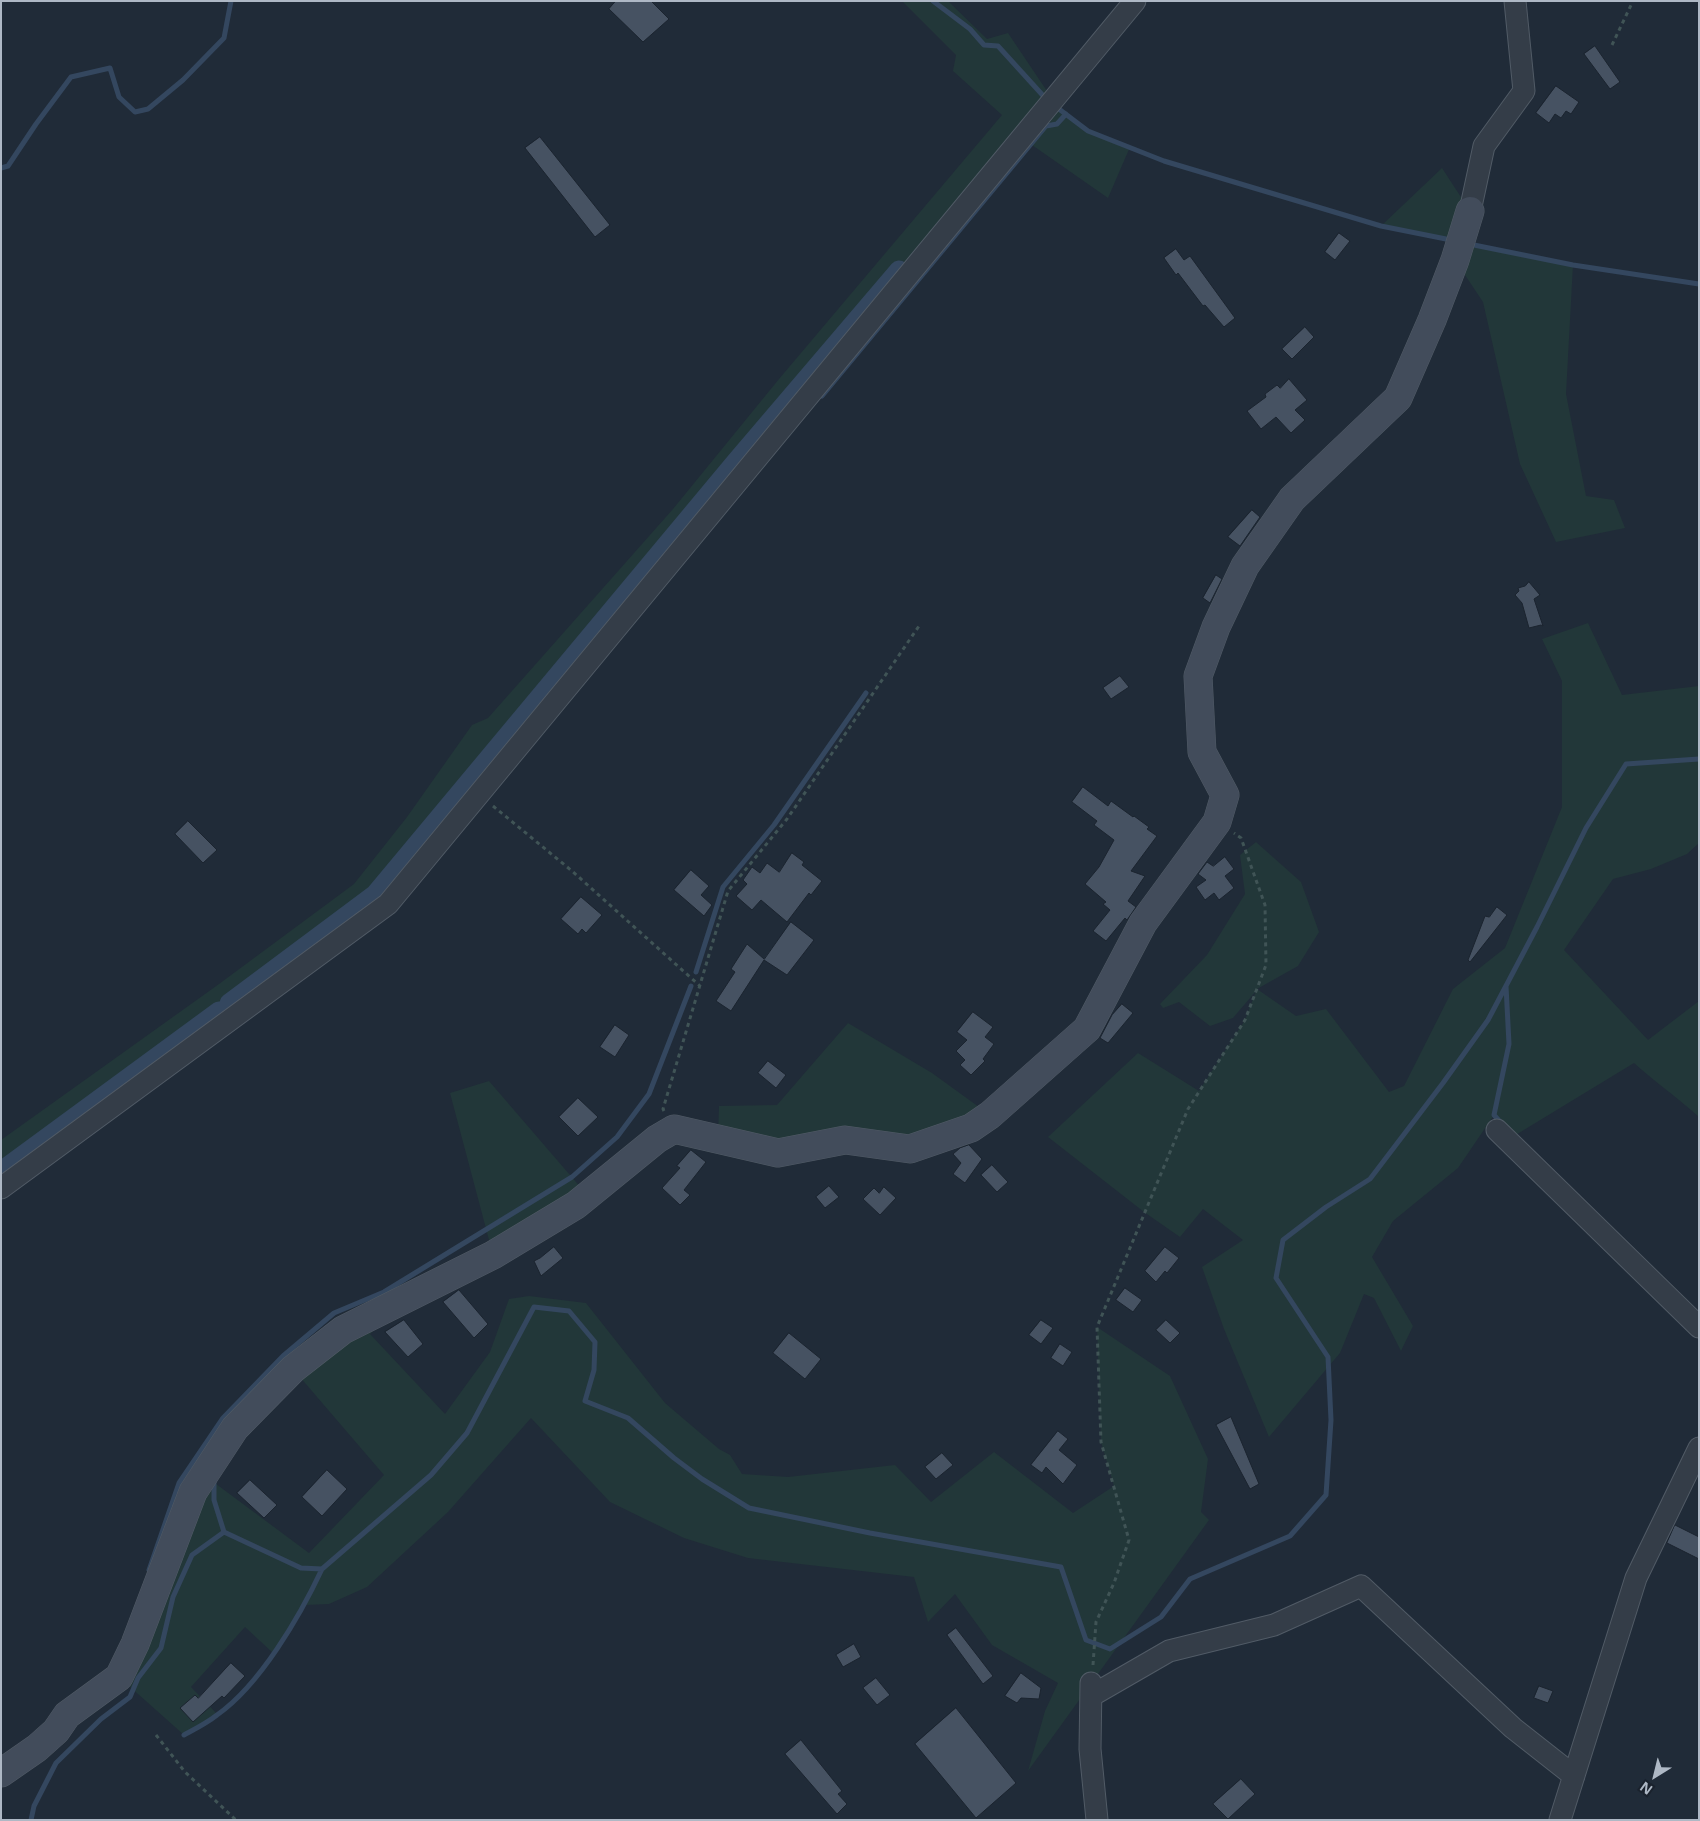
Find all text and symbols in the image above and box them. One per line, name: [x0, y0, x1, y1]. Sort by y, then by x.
north arrow: [1630, 1751, 1680, 1801]
text: N: [1636, 1778, 1656, 1800]

